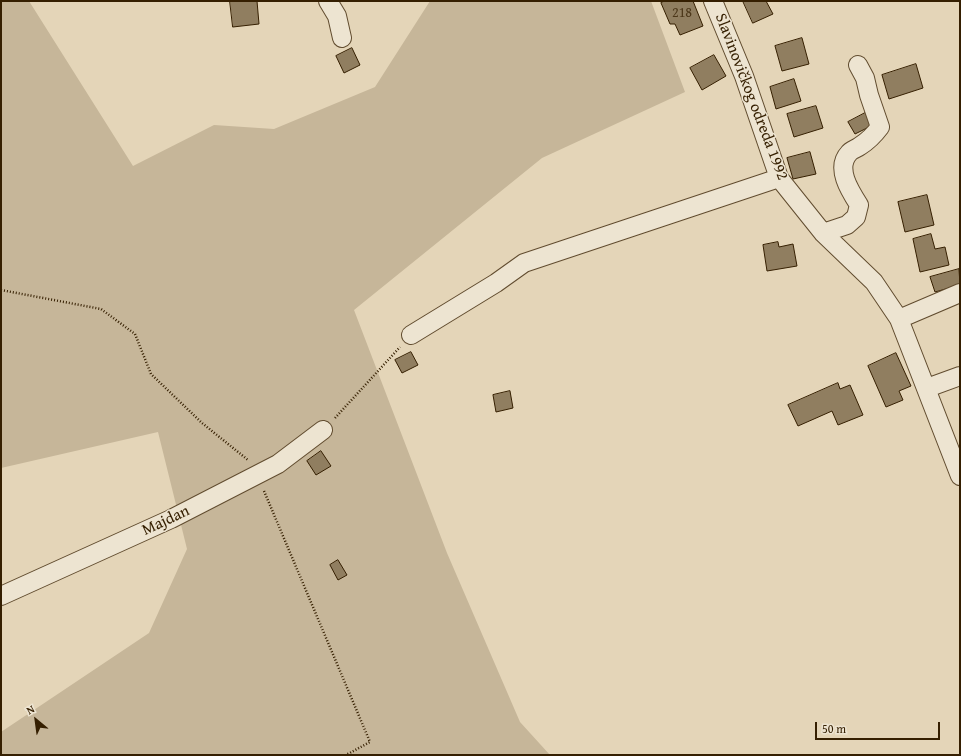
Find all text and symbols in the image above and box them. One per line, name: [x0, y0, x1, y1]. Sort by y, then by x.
house number: 218: [672, 5, 692, 21]
street label: Slavinovičkog odreda 1992: [710, 11, 792, 183]
street label: Majdan: [139, 502, 193, 540]
north arrow: [16, 700, 56, 740]
text: N: [23, 701, 37, 718]
scale bar: [817, 714, 942, 740]
text: 50 m: [822, 720, 846, 737]

